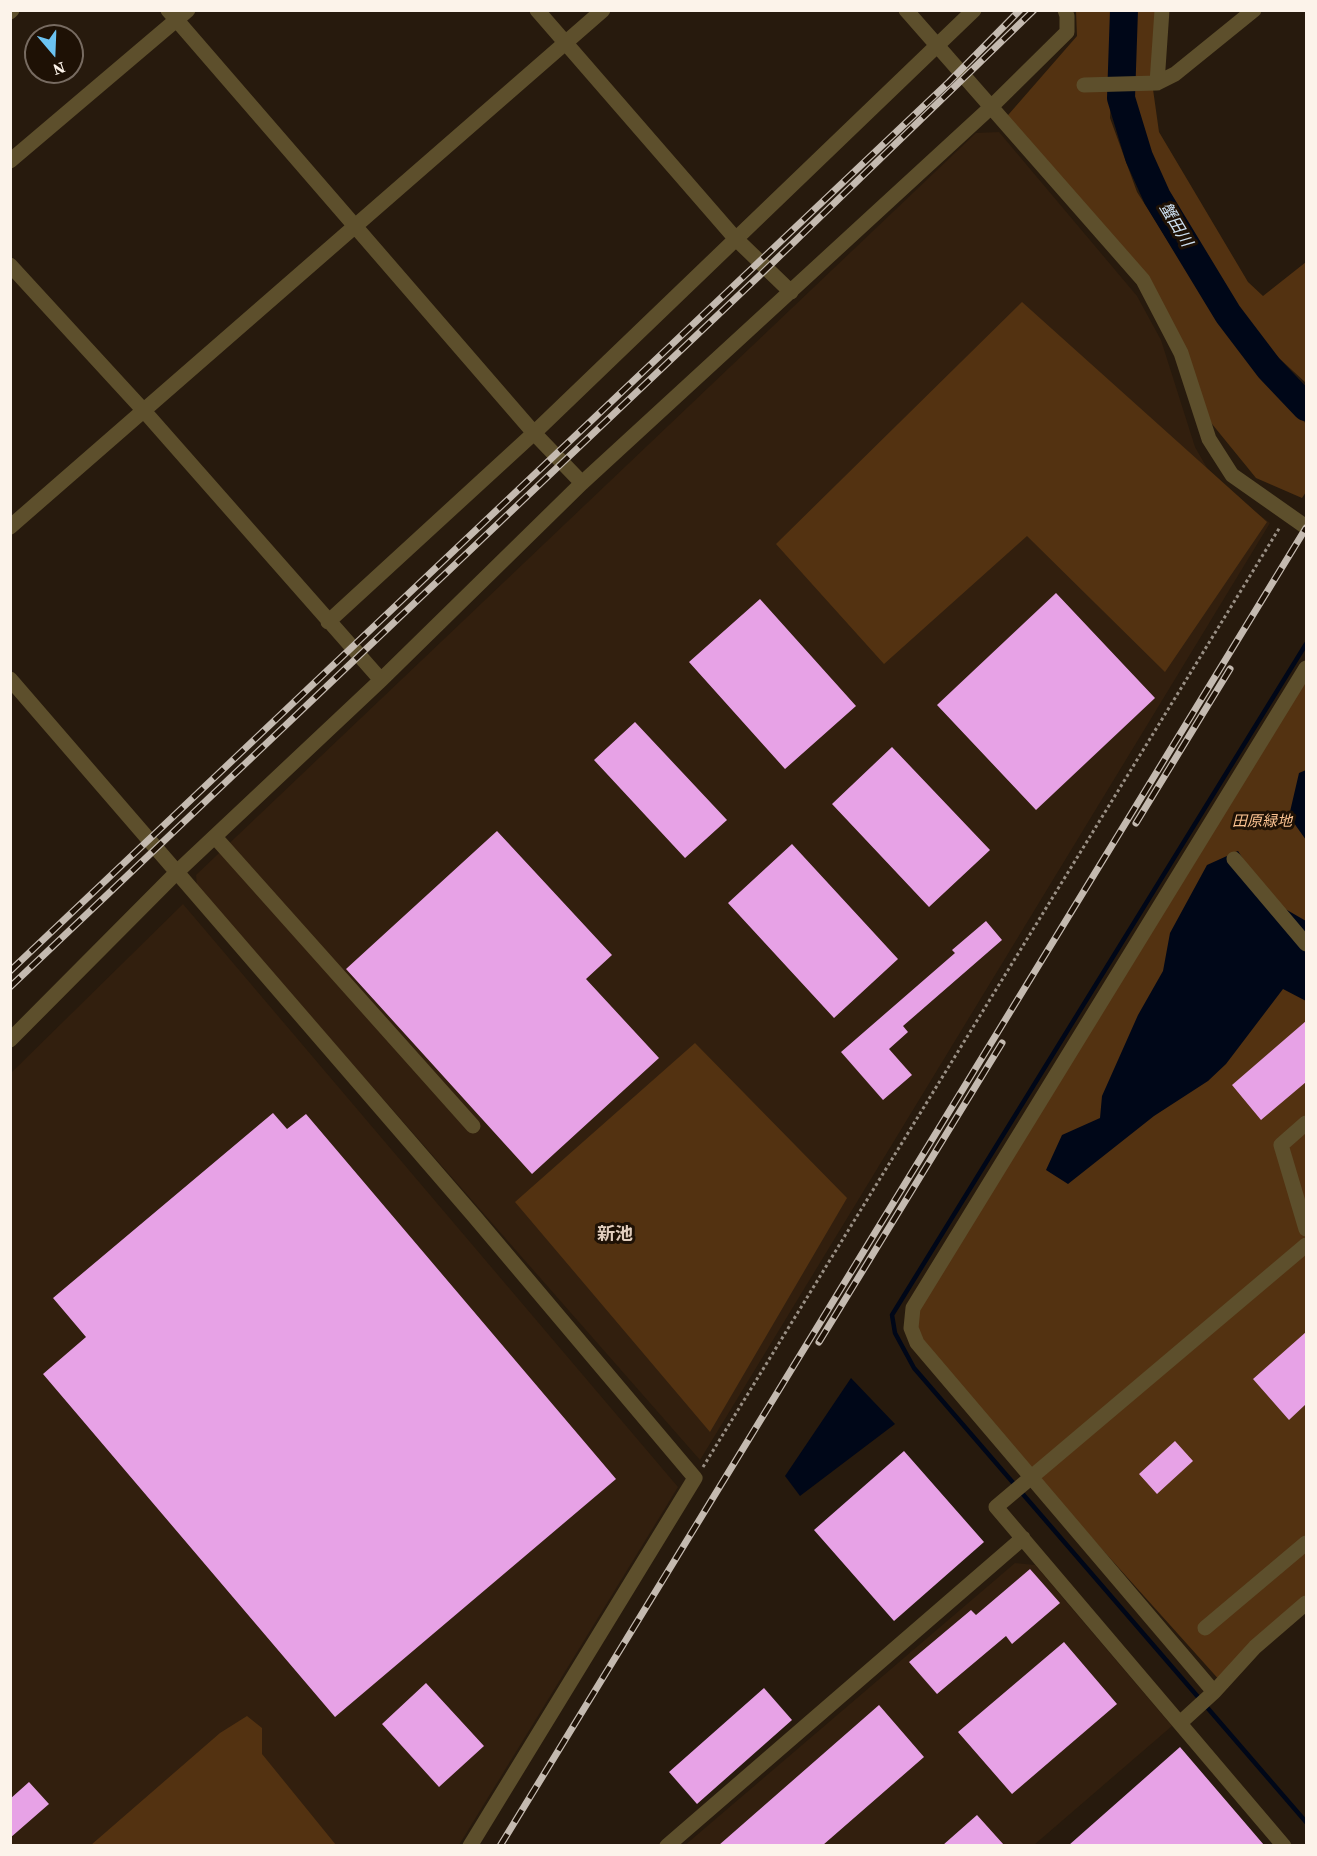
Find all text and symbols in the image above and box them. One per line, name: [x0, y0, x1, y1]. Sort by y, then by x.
north arrow: [24, 24, 84, 84]
text: N: [50, 57, 68, 81]
water label: 蟹田川: [1154, 199, 1196, 251]
park label: 田原緑地: [1232, 813, 1292, 831]
district label: 新池: [597, 1224, 633, 1246]

